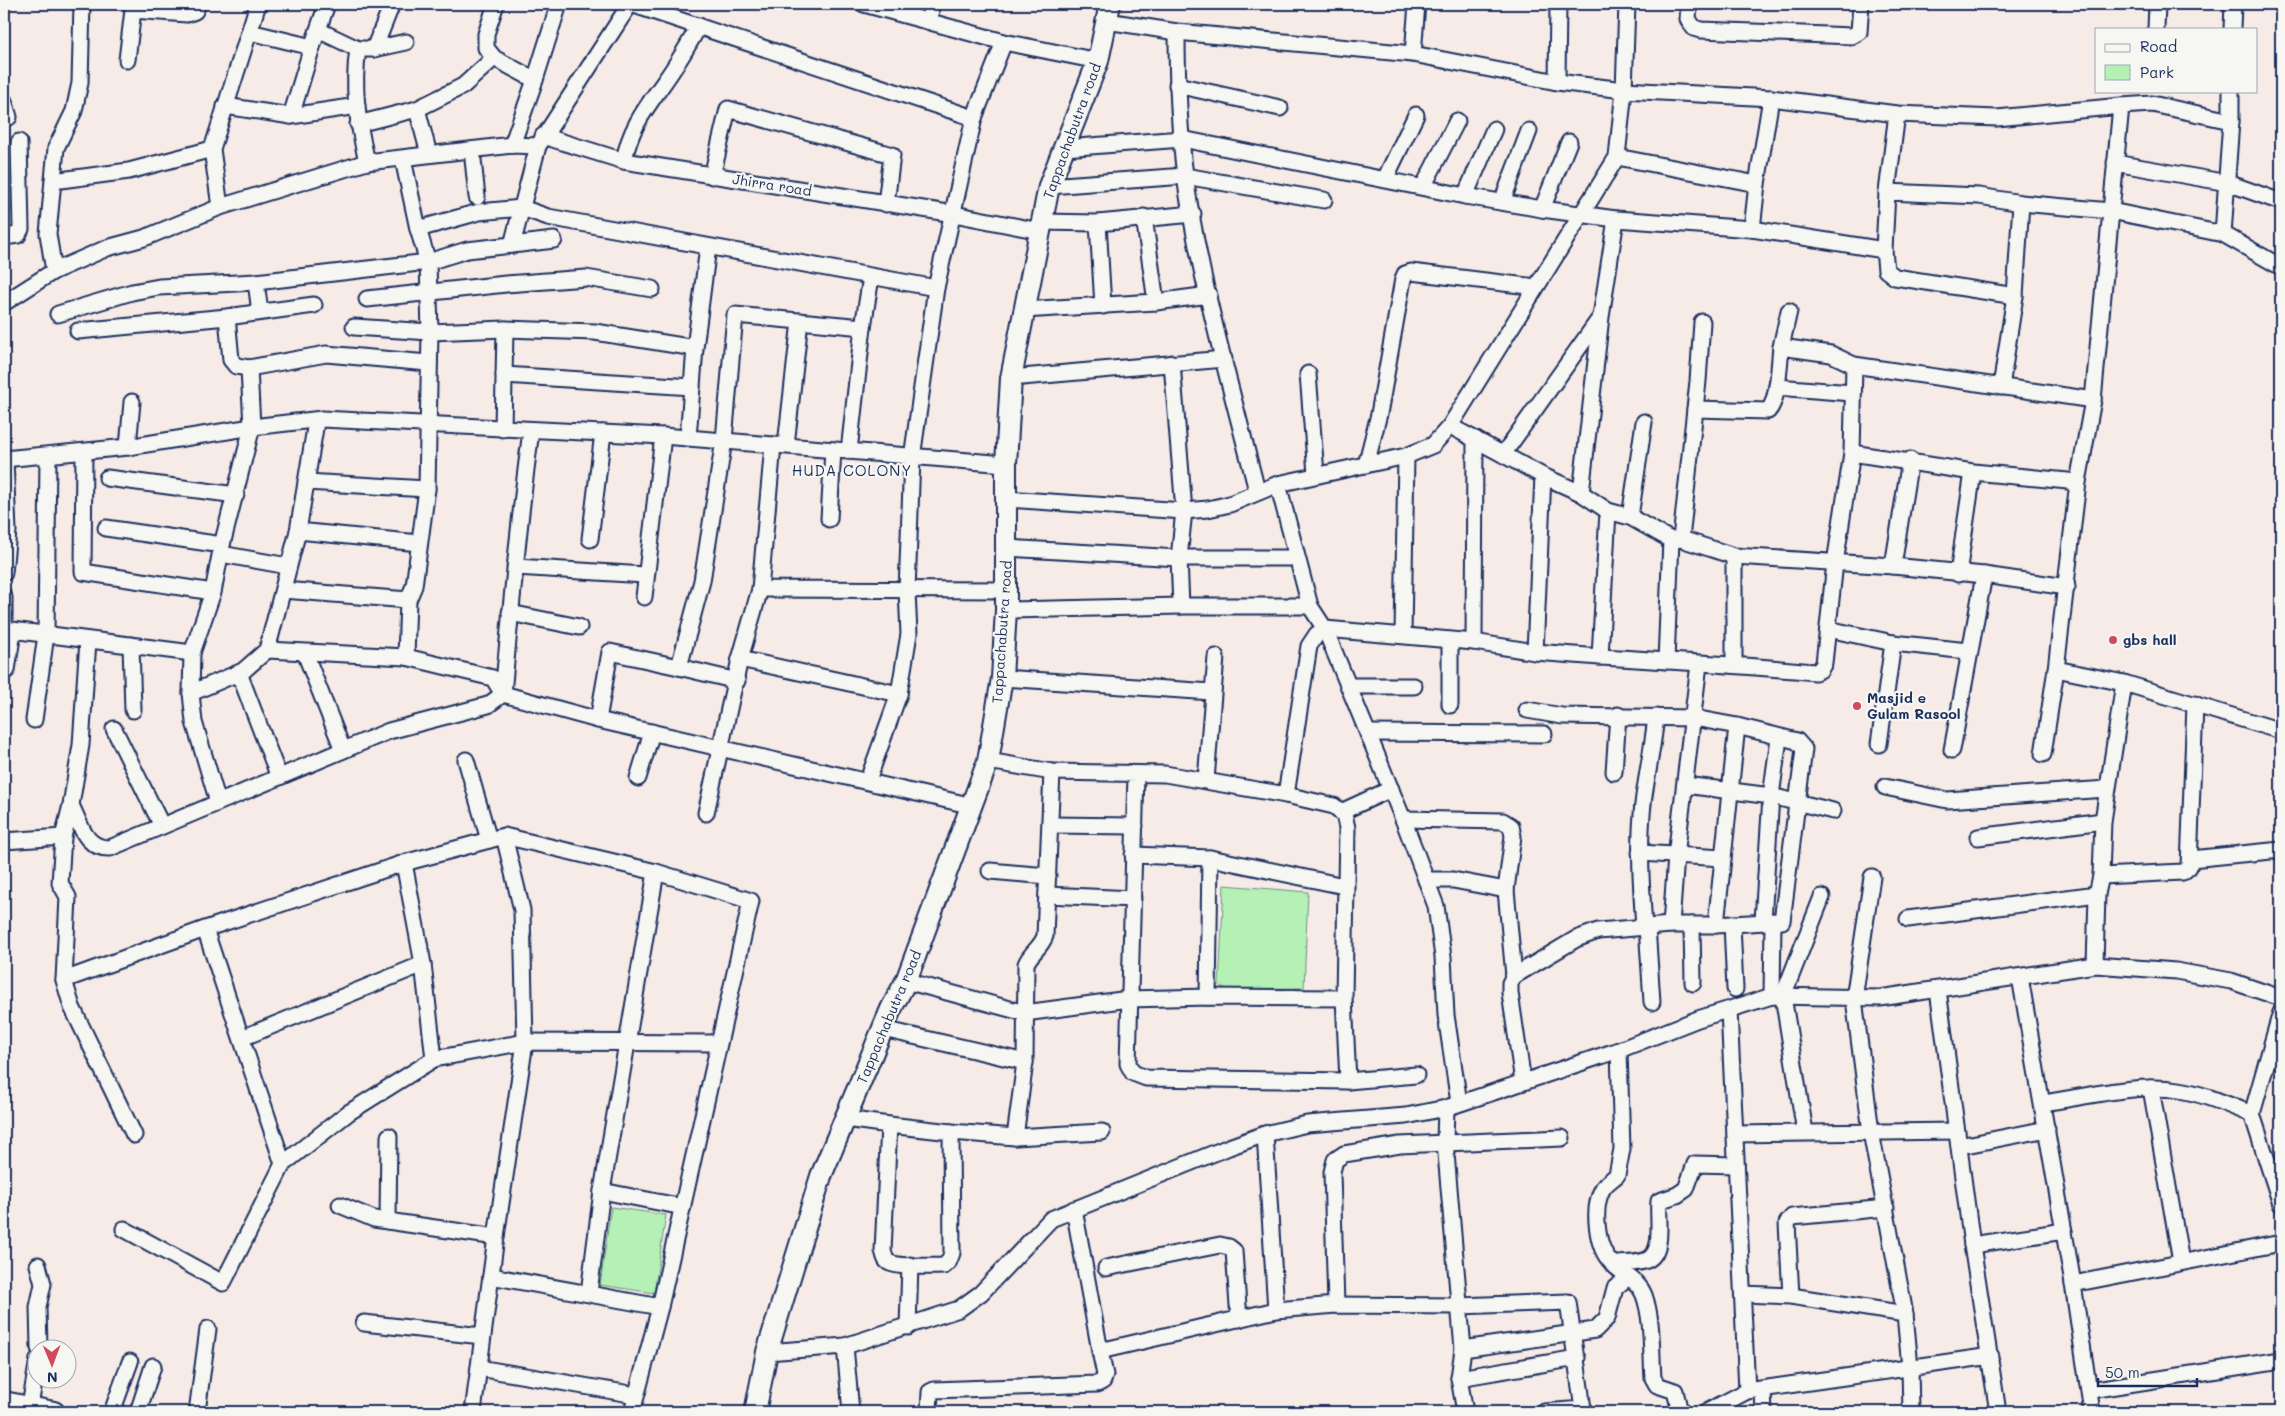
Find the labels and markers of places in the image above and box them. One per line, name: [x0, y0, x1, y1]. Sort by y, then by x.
place label: gbs hall: [2123, 630, 2177, 649]
marker: gbs hall: [2107, 634, 2119, 646]
place label: Masjid e Gulam Rasool: [1867, 688, 1960, 723]
marker: Masjid e Gulam Rasool: [1851, 700, 1863, 712]

